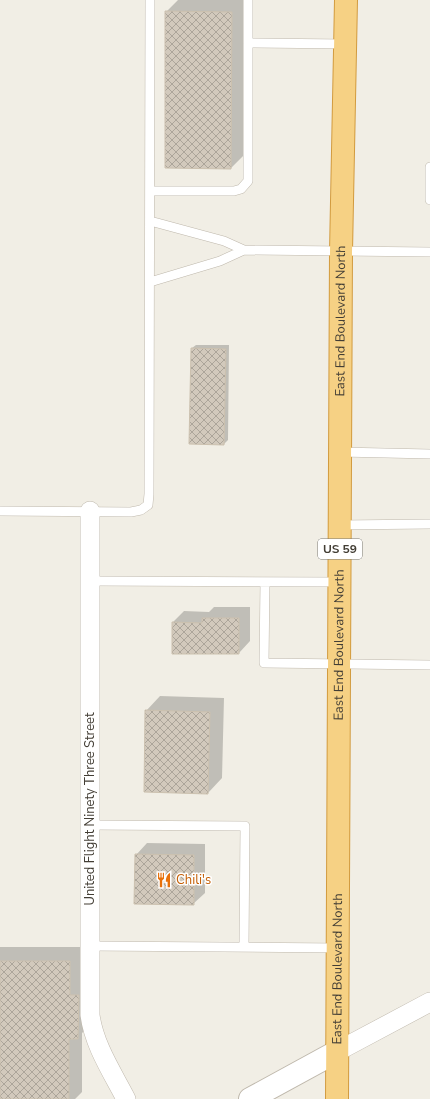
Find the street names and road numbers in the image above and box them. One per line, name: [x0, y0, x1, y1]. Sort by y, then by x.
street label: East End Boulevard North: [331, 245, 350, 397]
road number: US 59: [318, 539, 362, 559]
street label: East End Boulevard North: [330, 569, 349, 721]
street label: United Flight Ninety Three Street: [81, 712, 99, 906]
street label: East End Boulevard North: [328, 893, 347, 1045]

